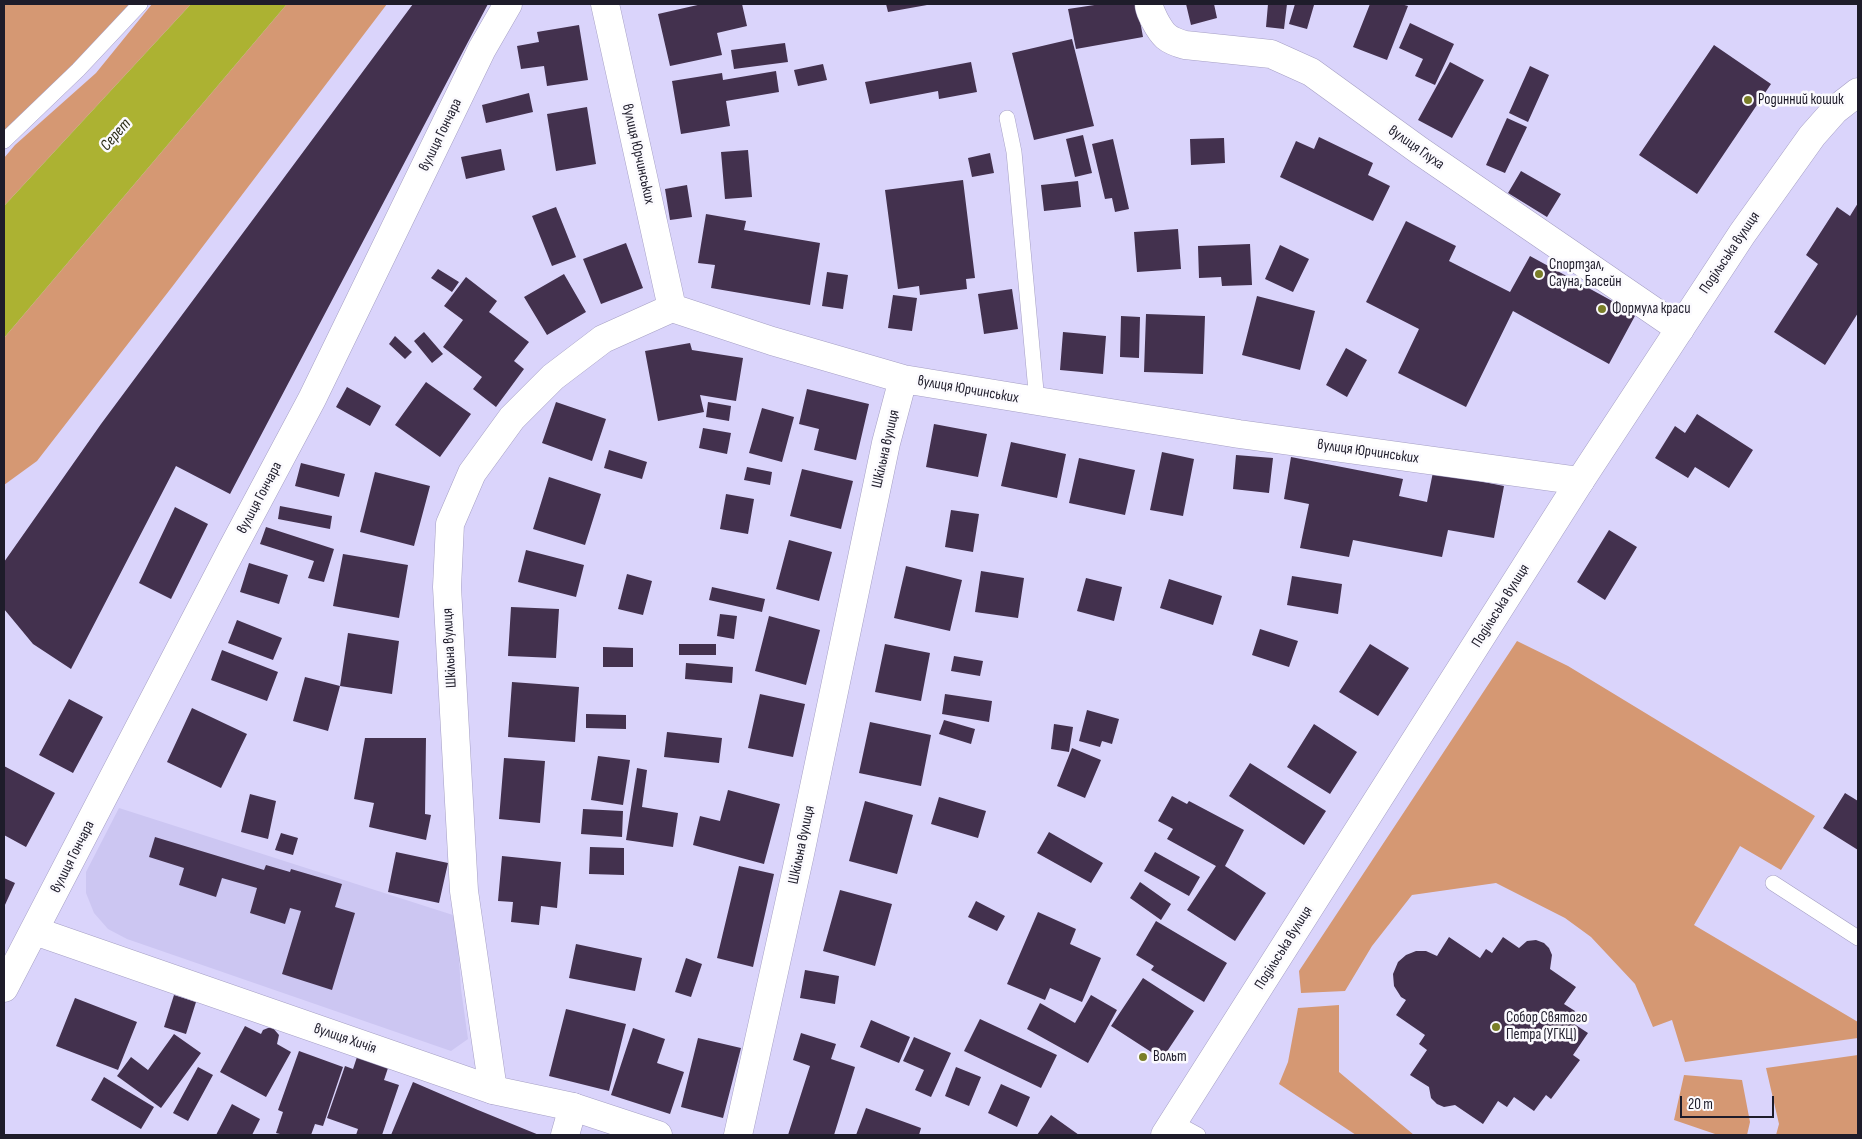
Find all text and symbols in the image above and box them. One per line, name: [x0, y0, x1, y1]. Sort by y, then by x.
place label: Родинний кошик: [1758, 91, 1844, 109]
marker: Родинний кошик: [1742, 94, 1754, 106]
street label: вулиця Гончара: [416, 96, 466, 174]
street label: вулиця Юрчинських: [618, 102, 658, 206]
water label: Серет: [97, 115, 135, 155]
street label: вулиця Глуха: [1384, 122, 1448, 174]
street label: Подільська вулиця: [1696, 209, 1764, 297]
place label: Спортзал, Сауна, Басейн: [1549, 256, 1622, 291]
marker: Спортзал, Сауна, Басейн: [1533, 268, 1545, 280]
place label: Формула краси: [1612, 300, 1691, 318]
marker: Формула краси: [1596, 303, 1608, 315]
street label: вулиця Юрчинських: [916, 372, 1020, 408]
street label: Шкільна вулиця: [868, 408, 904, 490]
street label: вулиця Юрчинських: [1316, 436, 1420, 468]
street label: вулиця Гончара: [234, 459, 286, 537]
street label: Подільська вулиця: [1468, 561, 1534, 651]
street label: Шкільна вулиця: [439, 608, 461, 688]
street label: Шкільна вулиця: [785, 804, 819, 886]
street label: вулиця Гончара: [47, 818, 99, 896]
street label: Подільська вулиця: [1251, 903, 1317, 993]
place label: Собор Святого Петра (УГКЦ): [1506, 1009, 1587, 1044]
street label: вулиця Хичія: [311, 1020, 379, 1058]
marker: Собор Святого Петра (УГКЦ): [1490, 1021, 1502, 1033]
place label: Вольт: [1153, 1048, 1187, 1066]
marker: Вольт: [1137, 1051, 1149, 1063]
scale bar: [1682, 1086, 1776, 1118]
text: 20 m: [1688, 1095, 1713, 1114]

